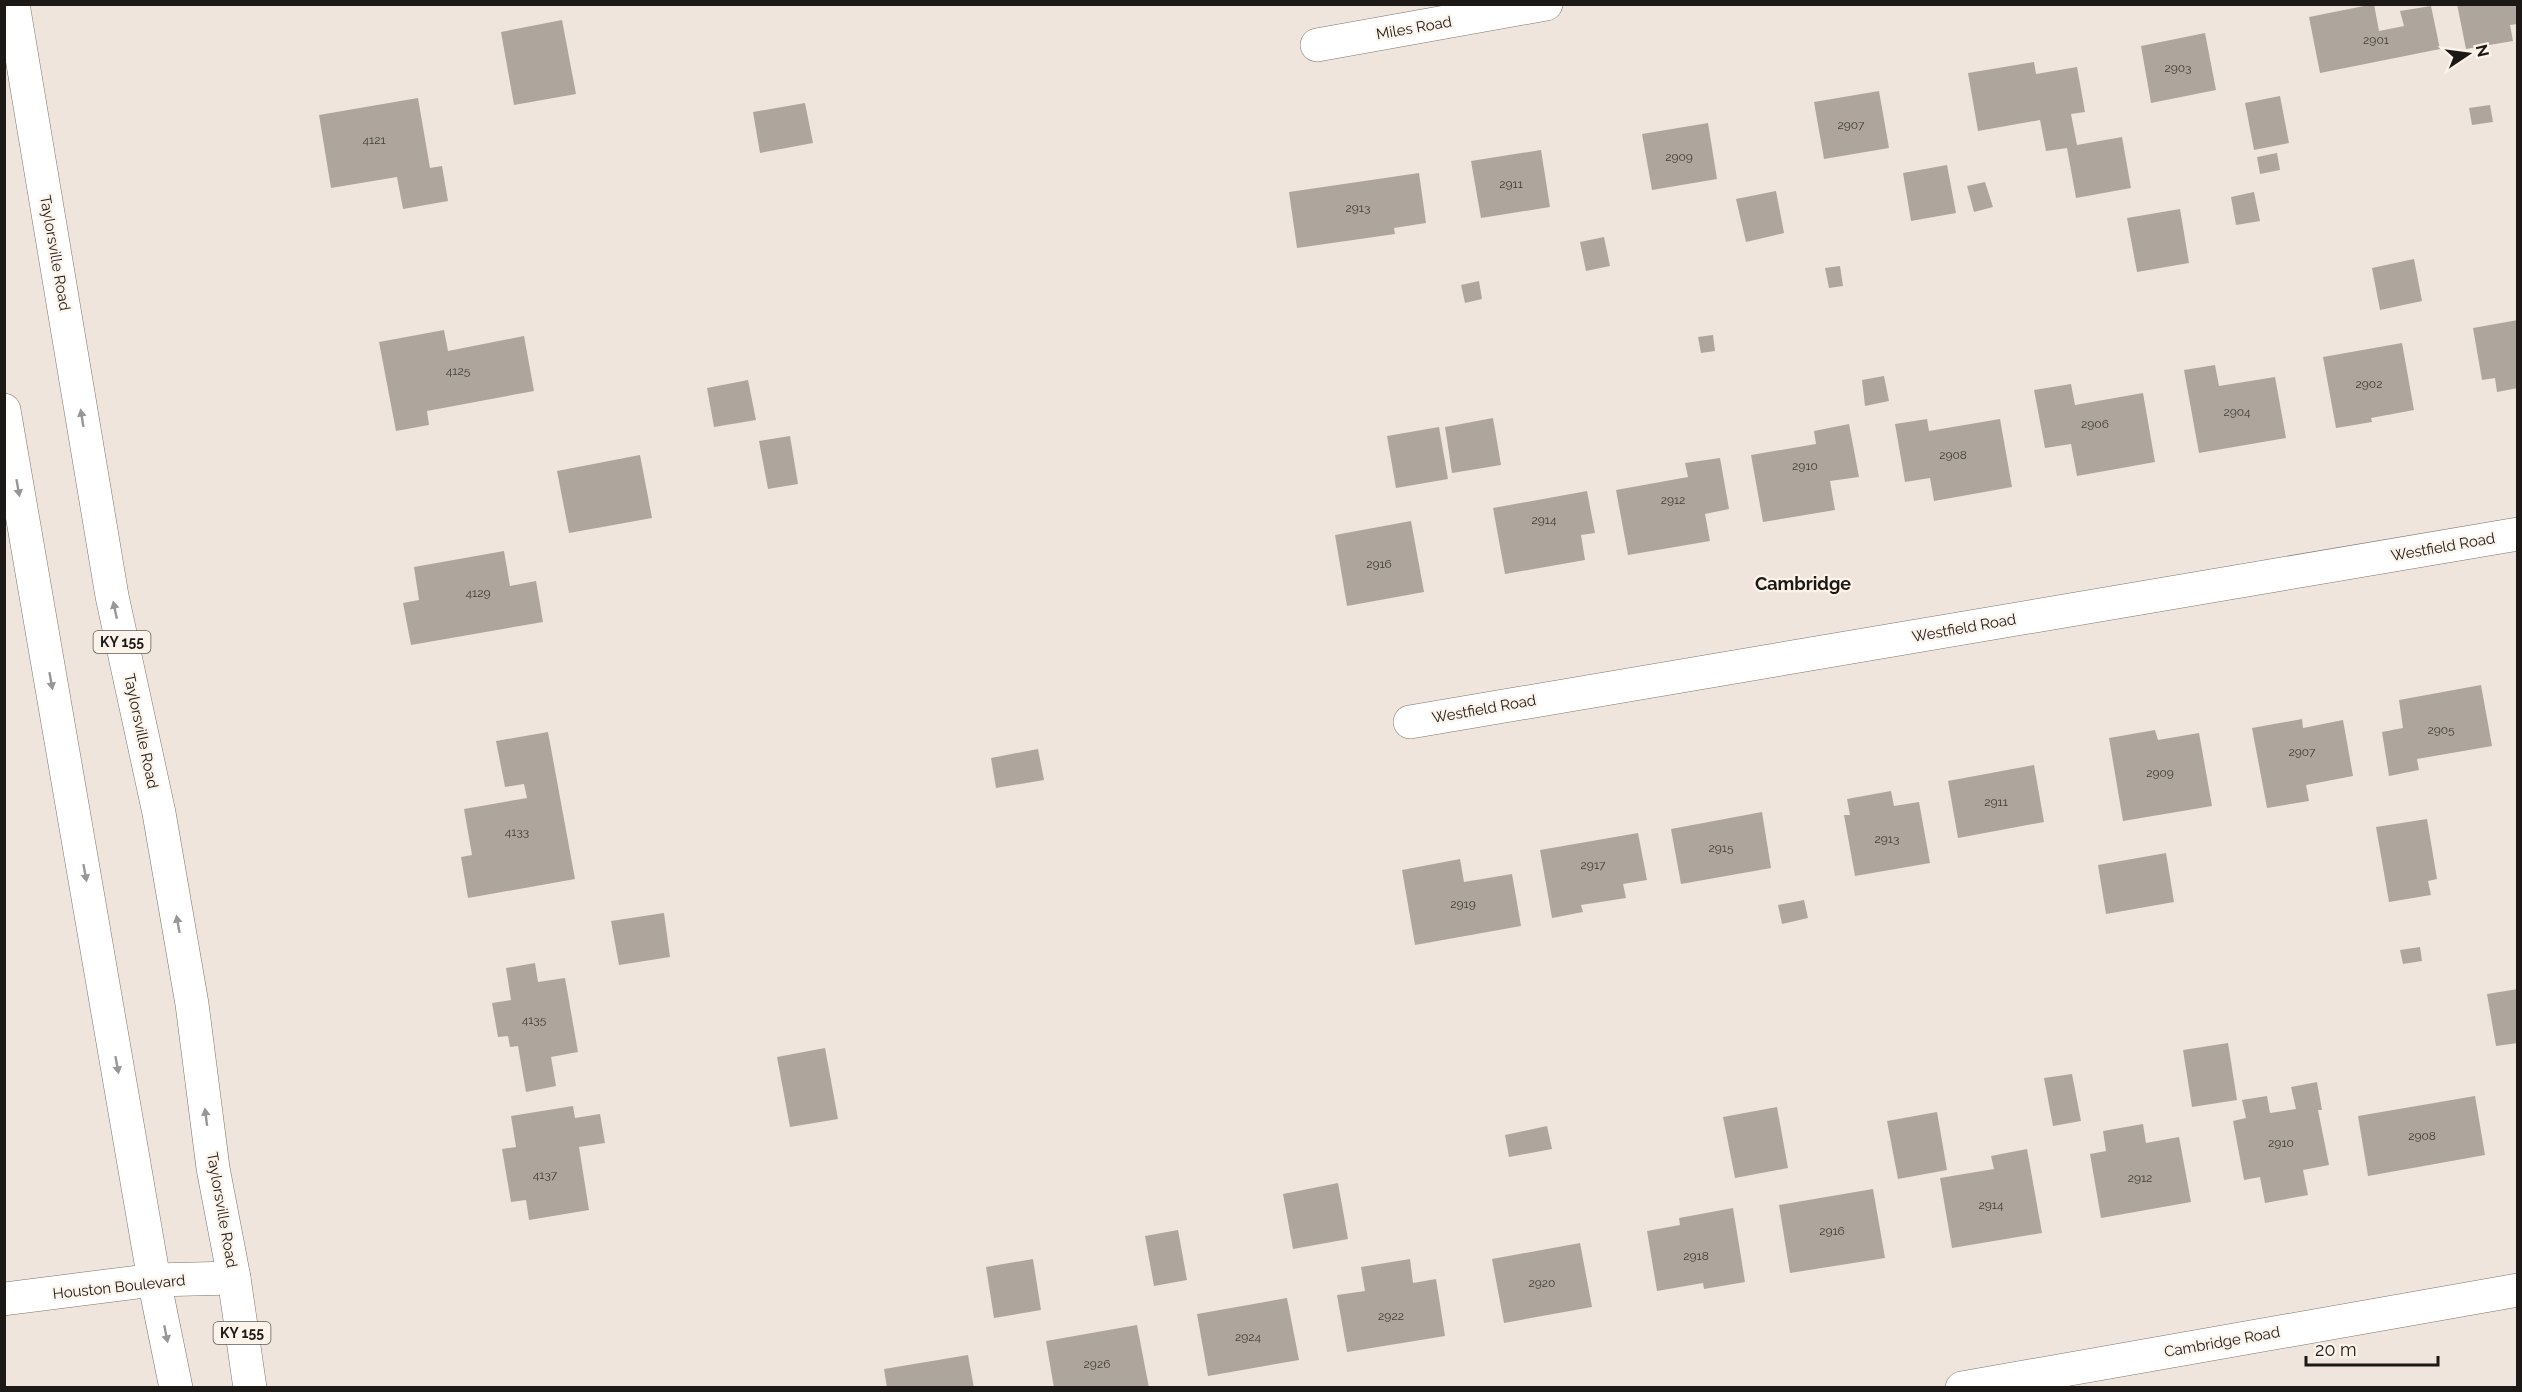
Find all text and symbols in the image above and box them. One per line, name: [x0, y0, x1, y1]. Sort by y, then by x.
street label: Miles Road: [1375, 13, 1453, 43]
north arrow: [2438, 24, 2498, 84]
house number: 2901: [2363, 33, 2389, 47]
text: N: [2471, 43, 2493, 59]
house number: 2903: [2164, 61, 2192, 75]
house number: 2907: [1838, 118, 1865, 132]
house number: 4121: [362, 133, 386, 147]
house number: 2909: [1665, 150, 1693, 164]
house number: 2911: [1499, 177, 1523, 191]
street label: Taylorsville Road: [36, 194, 74, 312]
house number: 2913: [1346, 201, 1370, 215]
house number: 4125: [446, 364, 471, 378]
house number: 2902: [2356, 377, 2382, 391]
house number: 2904: [2223, 405, 2251, 419]
one-way arrow: [78, 408, 87, 427]
house number: 2906: [2081, 417, 2109, 431]
house number: 2908: [1939, 448, 1967, 462]
house number: 2910: [1792, 459, 1818, 473]
one-way arrow: [14, 479, 23, 498]
house number: 2912: [1661, 493, 1685, 507]
house number: 2914: [1532, 513, 1557, 527]
street label: Westfield Road: [2390, 529, 2496, 565]
house number: 2916: [1366, 557, 1392, 571]
district label: Cambridge: [1755, 573, 1851, 594]
house number: 4129: [466, 586, 490, 600]
one-way arrow: [109, 601, 119, 619]
street label: Westfield Road: [1911, 610, 2017, 646]
road number: KY 155: [94, 631, 150, 653]
one-way arrow: [47, 671, 56, 690]
street label: Taylorsville Road: [120, 672, 162, 790]
street label: Westfield Road: [1431, 691, 1537, 727]
house number: 2905: [2427, 723, 2455, 737]
house number: 2907: [2289, 745, 2316, 759]
house number: 2909: [2146, 766, 2174, 780]
house number: 2911: [1984, 795, 2008, 809]
house number: 4133: [505, 825, 529, 839]
house number: 2913: [1875, 832, 1899, 846]
house number: 2915: [1709, 841, 1734, 855]
house number: 2917: [1581, 858, 1606, 872]
one-way arrow: [80, 863, 89, 882]
house number: 2919: [1450, 897, 1476, 911]
one-way arrow: [174, 915, 183, 934]
house number: 4135: [522, 1013, 547, 1027]
one-way arrow: [113, 1056, 122, 1075]
one-way arrow: [202, 1108, 211, 1127]
house number: 2908: [2408, 1129, 2436, 1143]
house number: 2910: [2268, 1136, 2294, 1150]
street label: Taylorsville Road: [203, 1151, 241, 1269]
house number: 4137: [533, 1168, 558, 1182]
house number: 2912: [2128, 1171, 2152, 1185]
house number: 2914: [1979, 1198, 2004, 1212]
house number: 2916: [1819, 1224, 1845, 1238]
house number: 2918: [1683, 1249, 1709, 1263]
street label: Houston Boulevard: [52, 1271, 186, 1303]
house number: 2920: [1529, 1276, 1555, 1290]
house number: 2922: [1378, 1309, 1404, 1323]
road number: KY 155: [214, 1322, 270, 1344]
street label: Cambridge Road: [2163, 1323, 2281, 1361]
one-way arrow: [162, 1324, 171, 1343]
scale bar: [2306, 1329, 2438, 1367]
house number: 2924: [1235, 1330, 1261, 1344]
text: 20 m: [2315, 1339, 2357, 1360]
house number: 2926: [1084, 1357, 1110, 1371]

